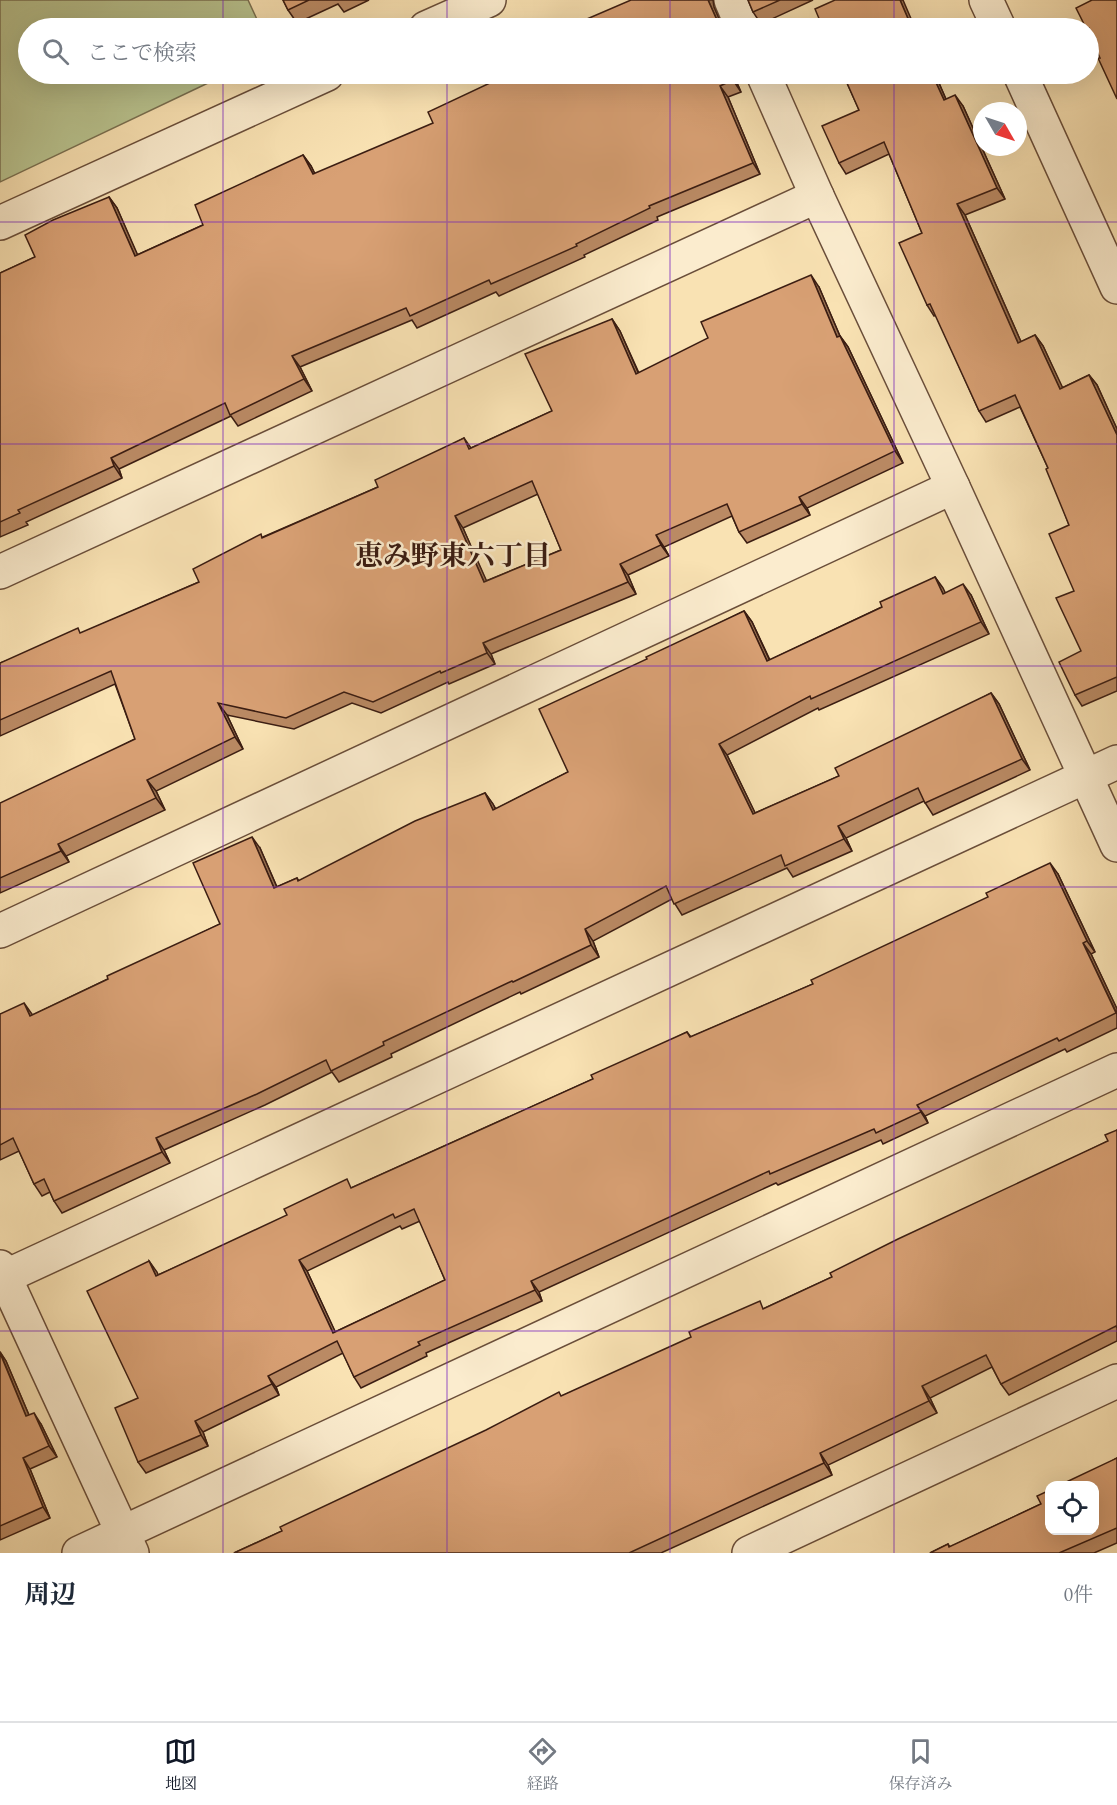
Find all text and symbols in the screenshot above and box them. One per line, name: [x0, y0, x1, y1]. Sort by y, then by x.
search box: [18, 18, 1099, 84]
icon: search: [39, 35, 72, 68]
text: ここで検索: [87, 38, 197, 67]
north arrow: [973, 102, 1027, 156]
district label: 恵み野東六丁目: [355, 537, 551, 573]
map controls: [1045, 1481, 1099, 1535]
button: locate: [1045, 1481, 1099, 1535]
text: 周辺: [24, 1577, 76, 1611]
text: 0件: [1063, 1581, 1093, 1607]
tab: 地図: [164, 1735, 197, 1794]
tab: 経路: [526, 1735, 559, 1794]
tab: 保存済み: [888, 1735, 952, 1794]

